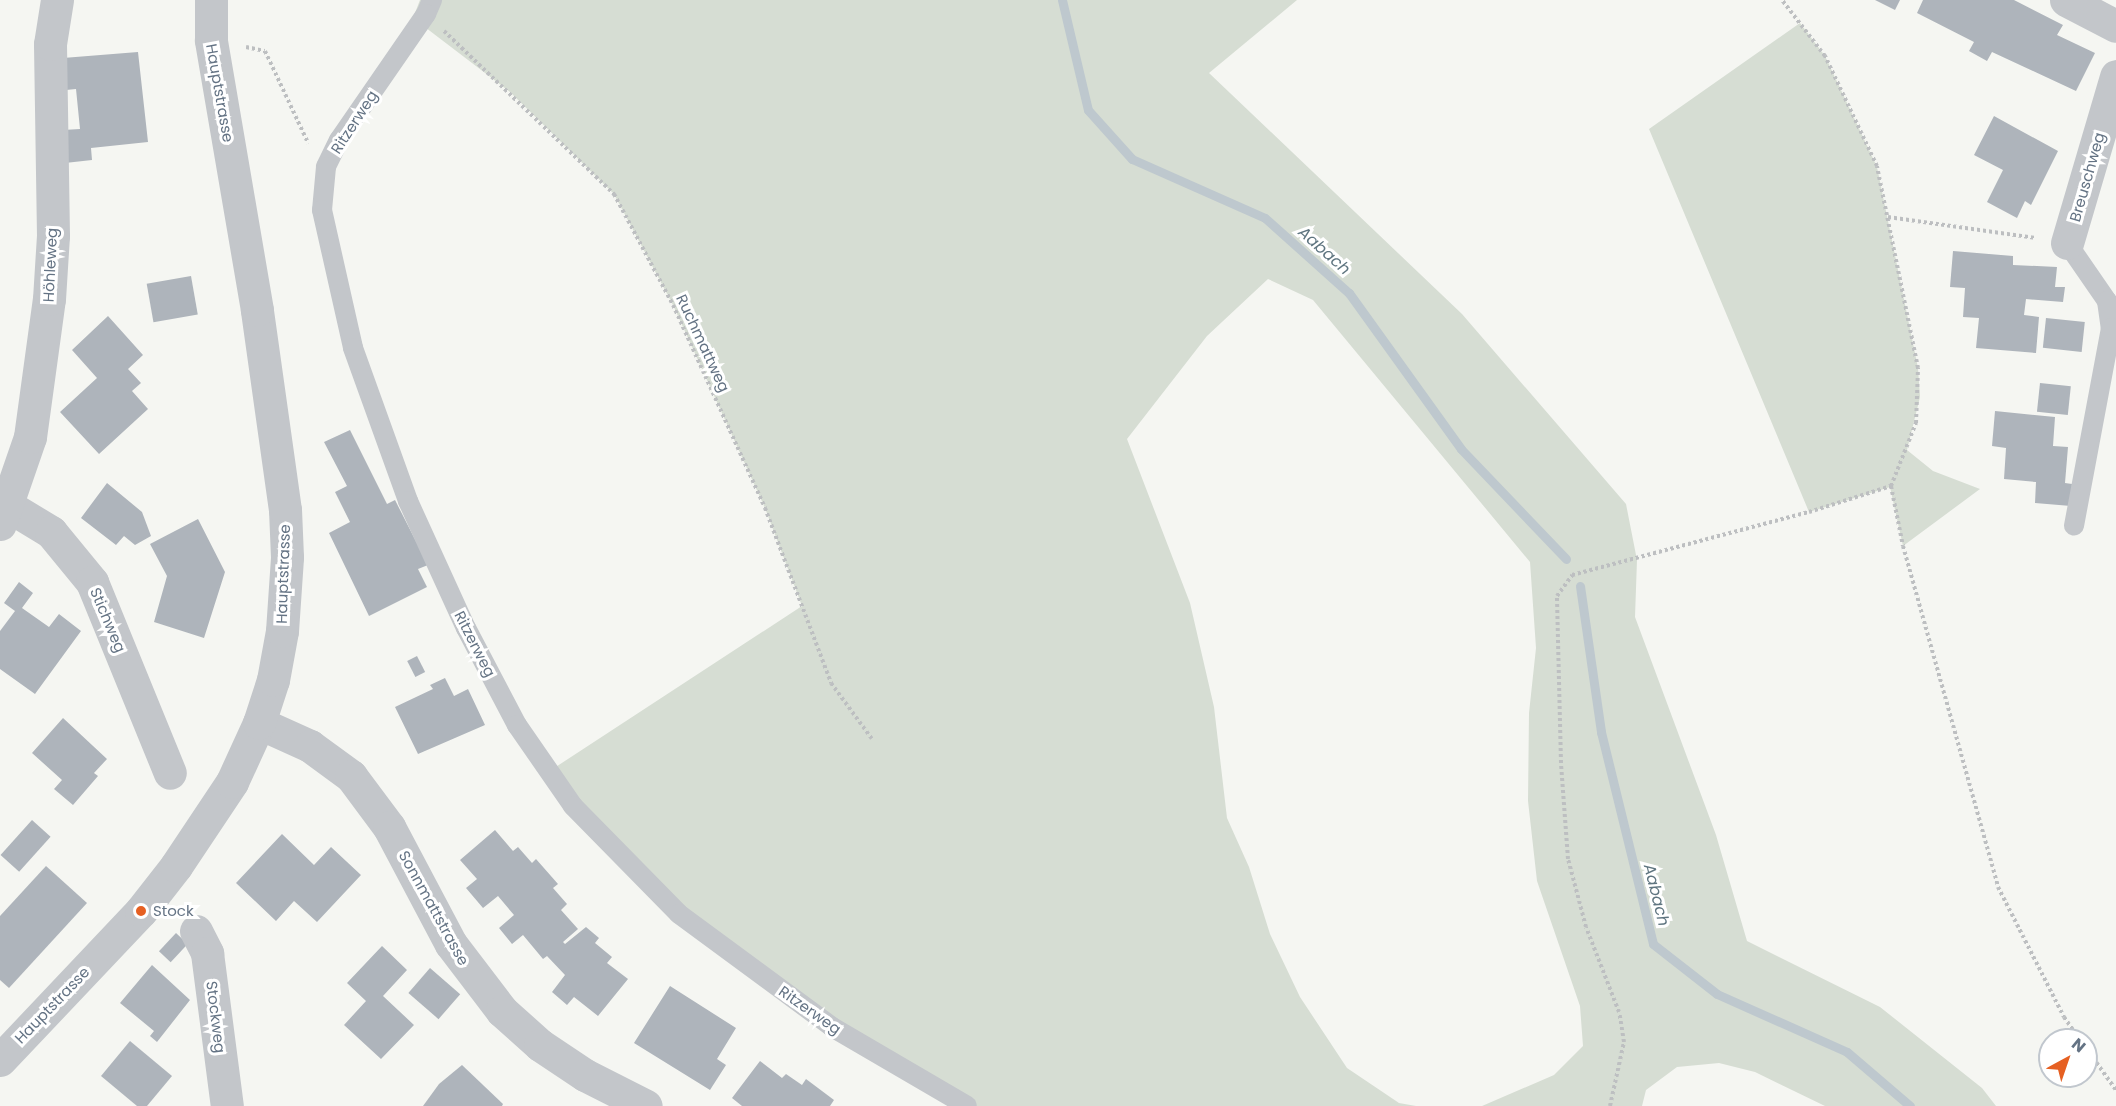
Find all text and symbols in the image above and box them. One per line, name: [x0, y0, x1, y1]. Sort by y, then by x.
street label: Hauptstrasse: [202, 42, 238, 144]
street label: Ritzerweg: [327, 87, 381, 157]
street label: Breuschweg: [2066, 130, 2108, 224]
water label: Aabach: [1294, 223, 1354, 279]
street label: Höhleweg: [39, 227, 61, 303]
street label: Ruchmattweg: [673, 291, 733, 395]
street label: Hauptstrasse: [272, 524, 294, 624]
street label: Stichweg: [86, 585, 130, 655]
street label: Ritzerweg: [451, 608, 499, 680]
street label: Sonnmattstrasse: [395, 848, 473, 968]
water label: Aabach: [1639, 862, 1673, 928]
place label: Stock: [153, 902, 194, 920]
marker: Stock: [134, 904, 148, 918]
street label: Hauptstrasse: [11, 963, 93, 1047]
street label: Stockweg: [203, 980, 229, 1054]
street label: Ritzerweg: [775, 982, 845, 1038]
north arrow: [2038, 1028, 2098, 1088]
text: N: [2067, 1033, 2091, 1058]

